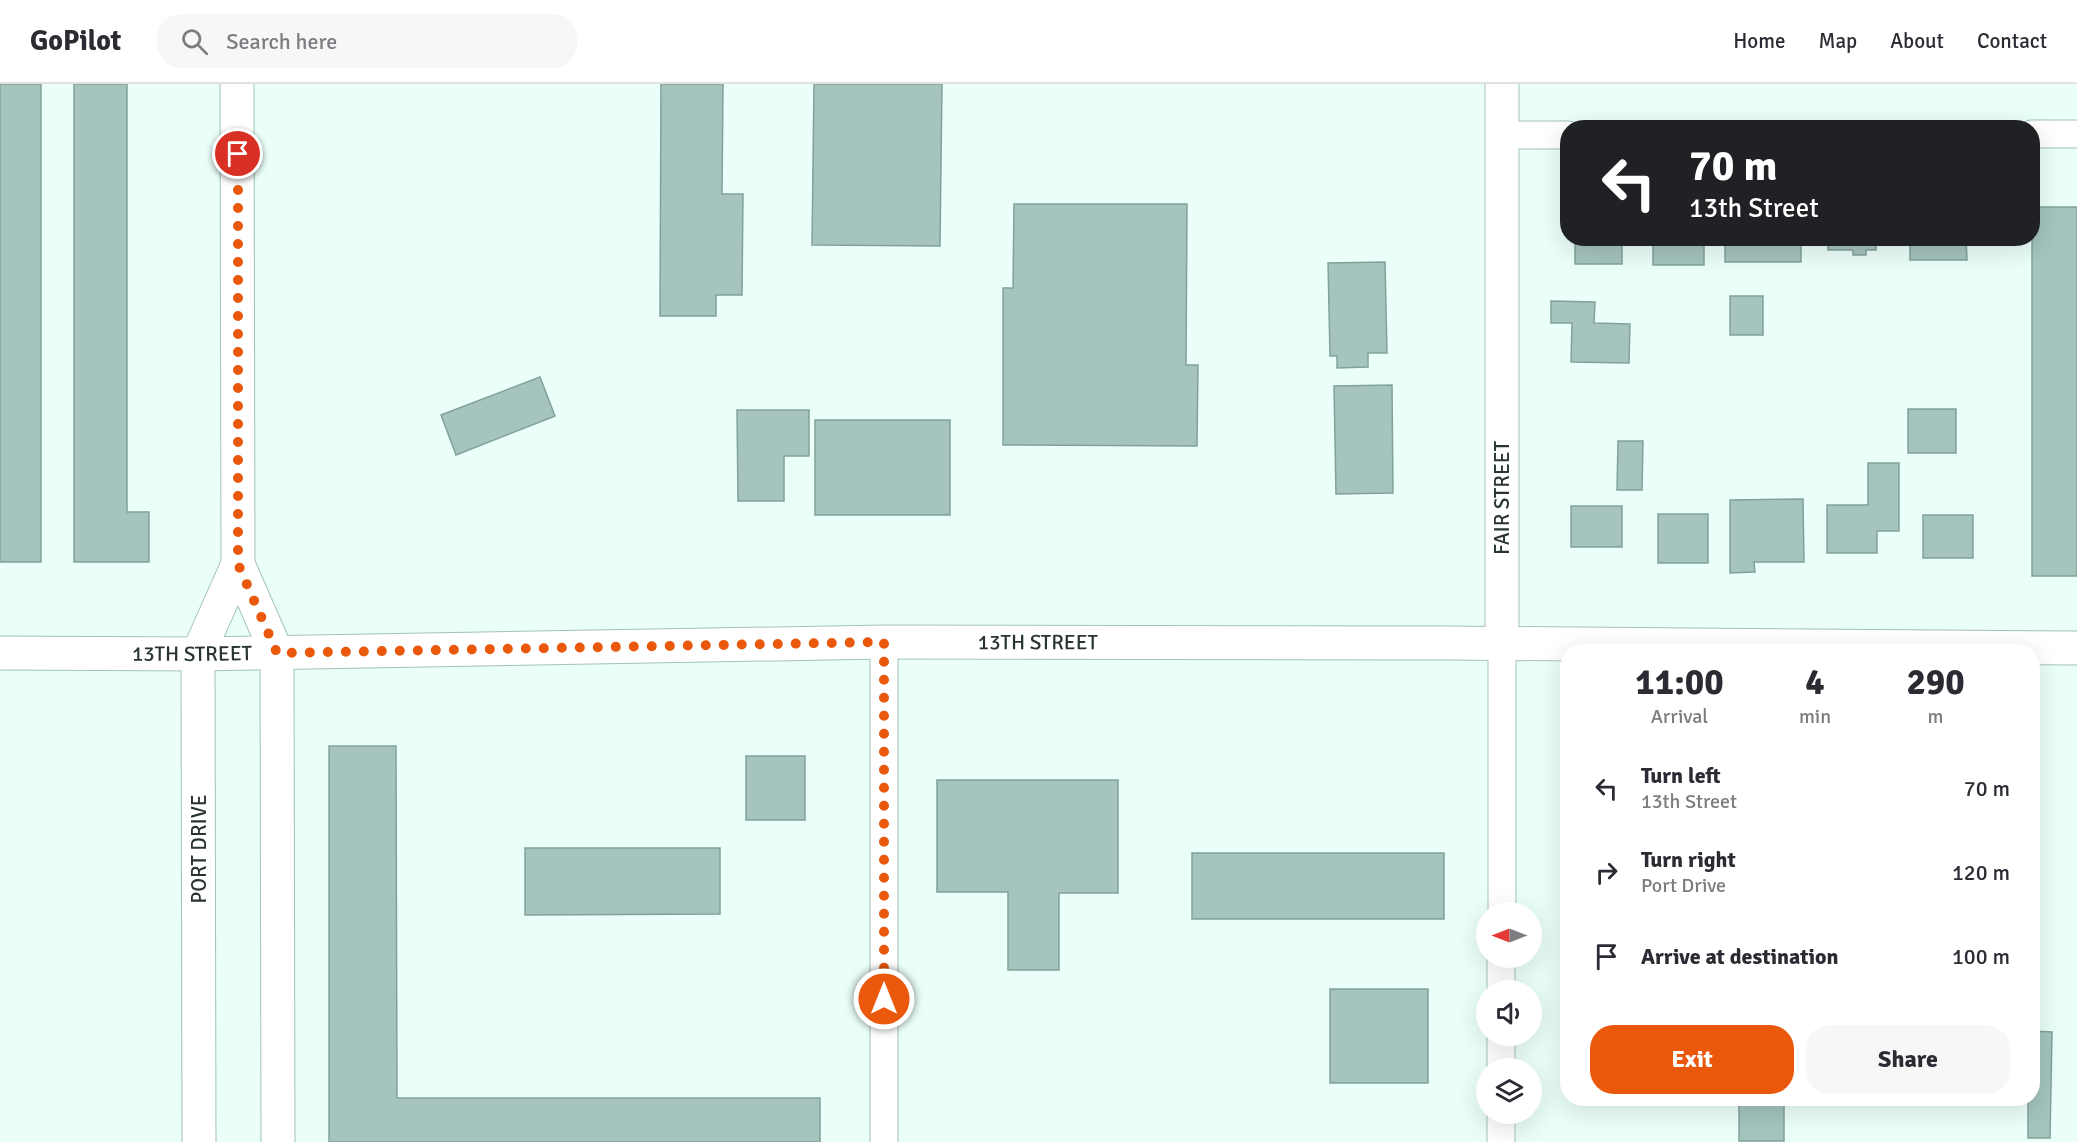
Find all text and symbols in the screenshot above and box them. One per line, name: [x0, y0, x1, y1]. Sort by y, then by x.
search box: [157, 14, 577, 68]
text: GoPilot: [30, 24, 121, 58]
icon: search: [178, 25, 211, 58]
text: Search here: [226, 28, 337, 55]
text: Home: [1733, 28, 1786, 54]
text: Map: [1819, 28, 1857, 54]
text: About: [1890, 28, 1944, 54]
text: Contact: [1977, 28, 2047, 54]
pin: [212, 128, 263, 179]
icon: arrive: [221, 137, 254, 170]
text: 70 m: [1689, 141, 1778, 192]
icon: left: [1590, 144, 1668, 222]
text: 13th Street: [1689, 192, 1819, 225]
street label: FAIR STREET: [1489, 440, 1515, 555]
street label: 13TH STREET: [978, 629, 1099, 655]
street label: 13TH STREET: [132, 640, 253, 667]
text: 11:00: [1635, 660, 1724, 705]
text: 4: [1805, 660, 1825, 705]
text: 290: [1906, 660, 1965, 705]
text: Arrival: [1651, 704, 1708, 729]
text: min: [1799, 704, 1831, 729]
text: m: [1928, 704, 1944, 729]
text: Turn left: [1641, 762, 1721, 789]
icon: left: [1590, 772, 1623, 805]
text: 70 m: [1964, 775, 2010, 802]
text: 13th Street: [1641, 789, 1737, 814]
street label: PORT DRIVE: [186, 794, 212, 904]
text: Turn right: [1641, 846, 1736, 873]
icon: right: [1590, 856, 1623, 889]
text: 120 m: [1952, 859, 2010, 886]
text: Port Drive: [1641, 873, 1726, 898]
north arrow: [1476, 902, 1542, 968]
map controls: [1476, 902, 1542, 1124]
icon: arrive: [1590, 940, 1623, 973]
text: Arrive at destination: [1641, 943, 1838, 970]
text: 100 m: [1952, 943, 2010, 970]
position arrow: [852, 967, 916, 1031]
button: sound: [1476, 980, 1542, 1046]
button: Exit: [1590, 1025, 1794, 1094]
button: Share: [1806, 1025, 2010, 1094]
button: layers: [1476, 1058, 1542, 1124]

